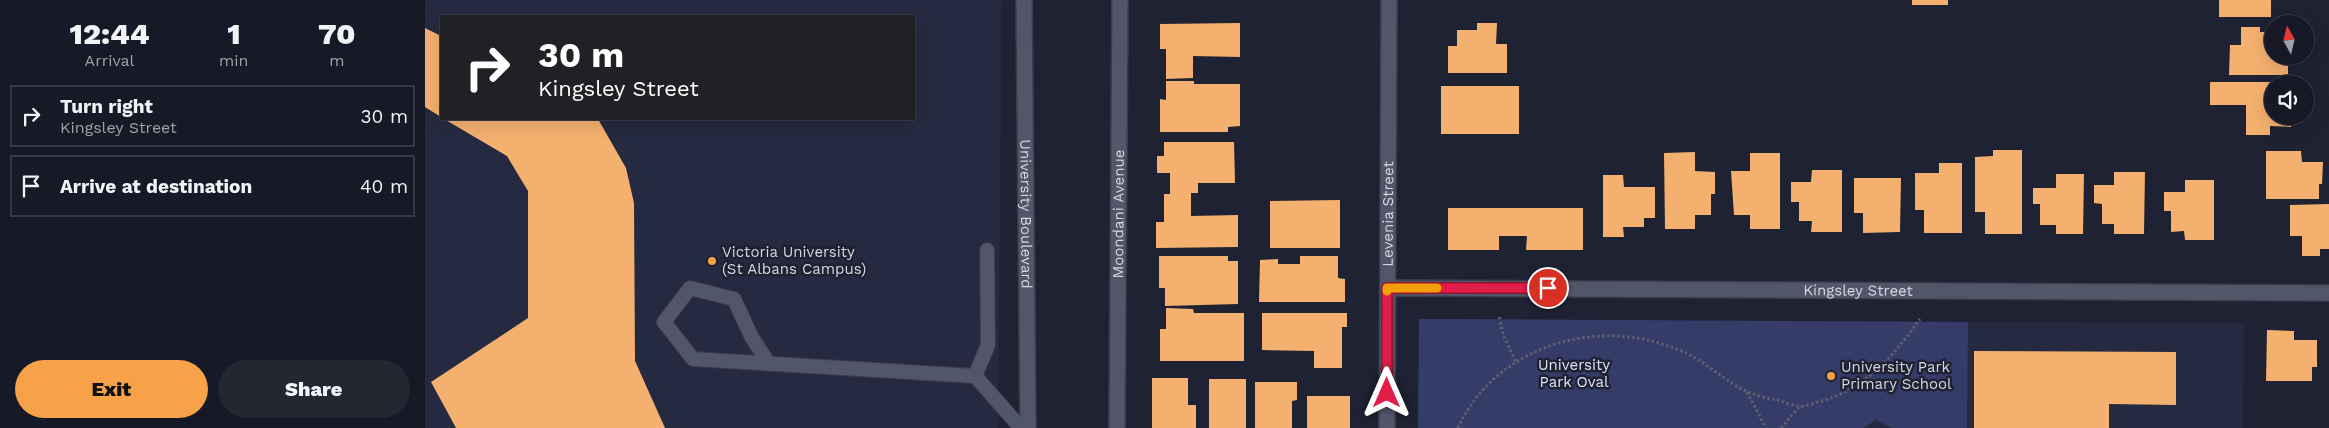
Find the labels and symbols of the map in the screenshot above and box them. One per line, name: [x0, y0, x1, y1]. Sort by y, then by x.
north arrow: [2264, 15, 2314, 65]
street label: University Boulevard: [1016, 139, 1036, 289]
street label: Moondani Avenue: [1109, 150, 1128, 278]
street label: Levenia Street: [1379, 161, 1397, 267]
place label: Victoria University (St Albans Campus): [722, 243, 866, 278]
marker: Victoria University (St Albans Campus): [706, 255, 718, 267]
pin: [1527, 267, 1569, 309]
street label: Kingsley Street: [1803, 281, 1914, 300]
park label: University Park Oval: [1538, 356, 1610, 391]
place label: University Park Primary School: [1841, 358, 1952, 393]
position arrow: [1360, 366, 1412, 418]
marker: University Park Primary School: [1825, 370, 1837, 382]

